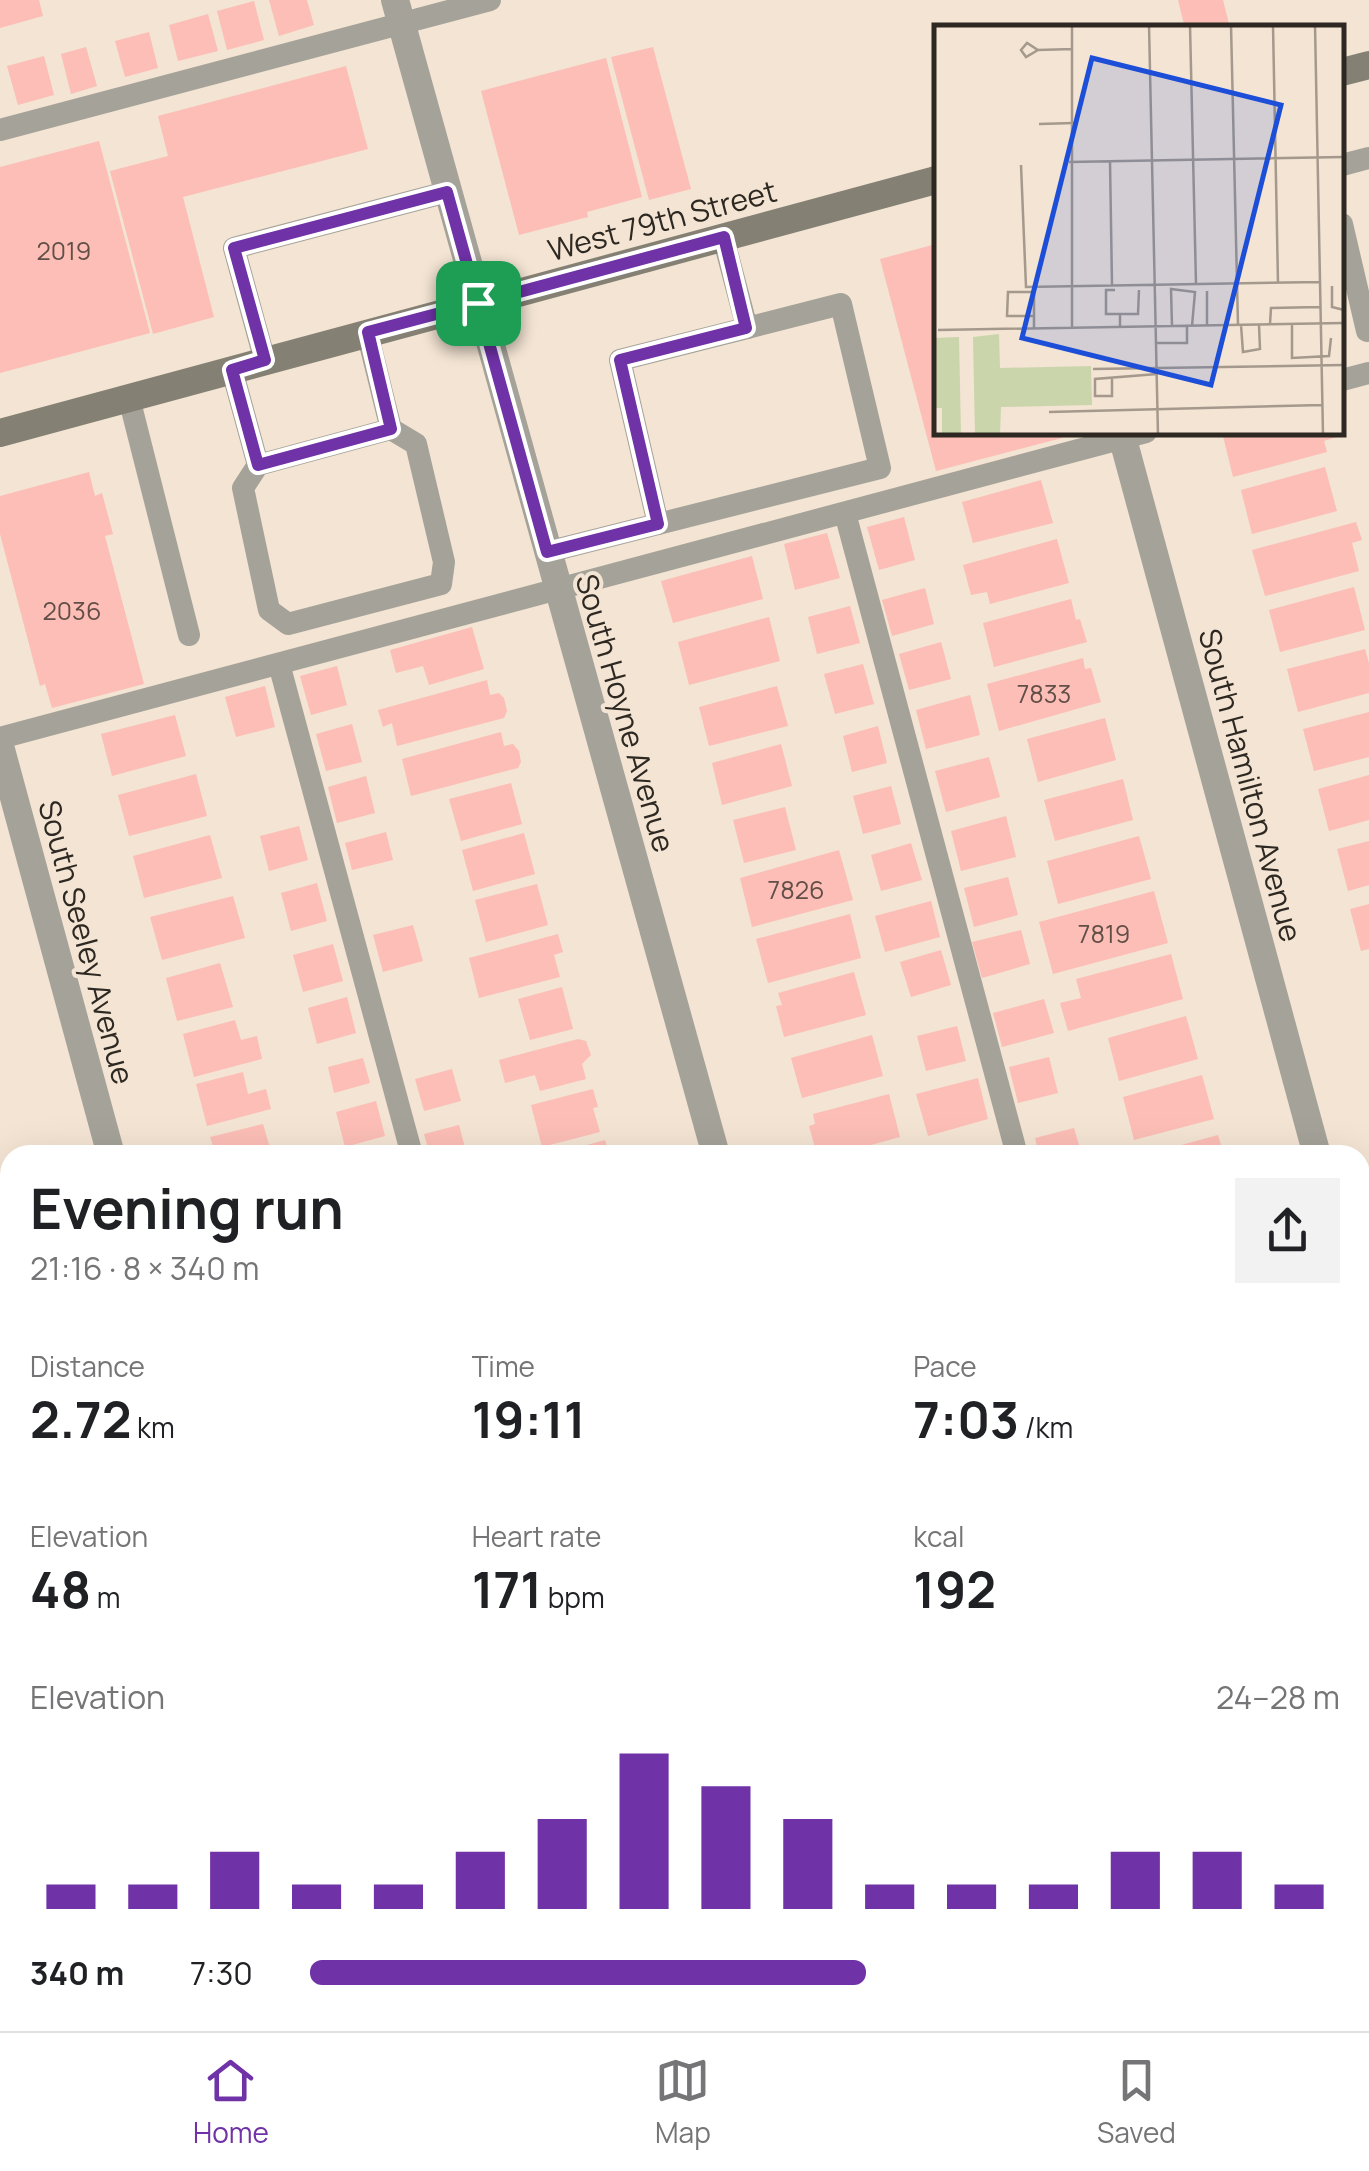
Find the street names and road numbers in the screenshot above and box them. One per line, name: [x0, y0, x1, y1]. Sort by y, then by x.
street label: West 79th Street: [543, 170, 781, 270]
street label: South Hoyne Avenue: [567, 569, 685, 857]
street label: South Hamilton Avenue: [1189, 624, 1313, 946]
street label: South Seeley Avenue: [29, 796, 145, 1088]

